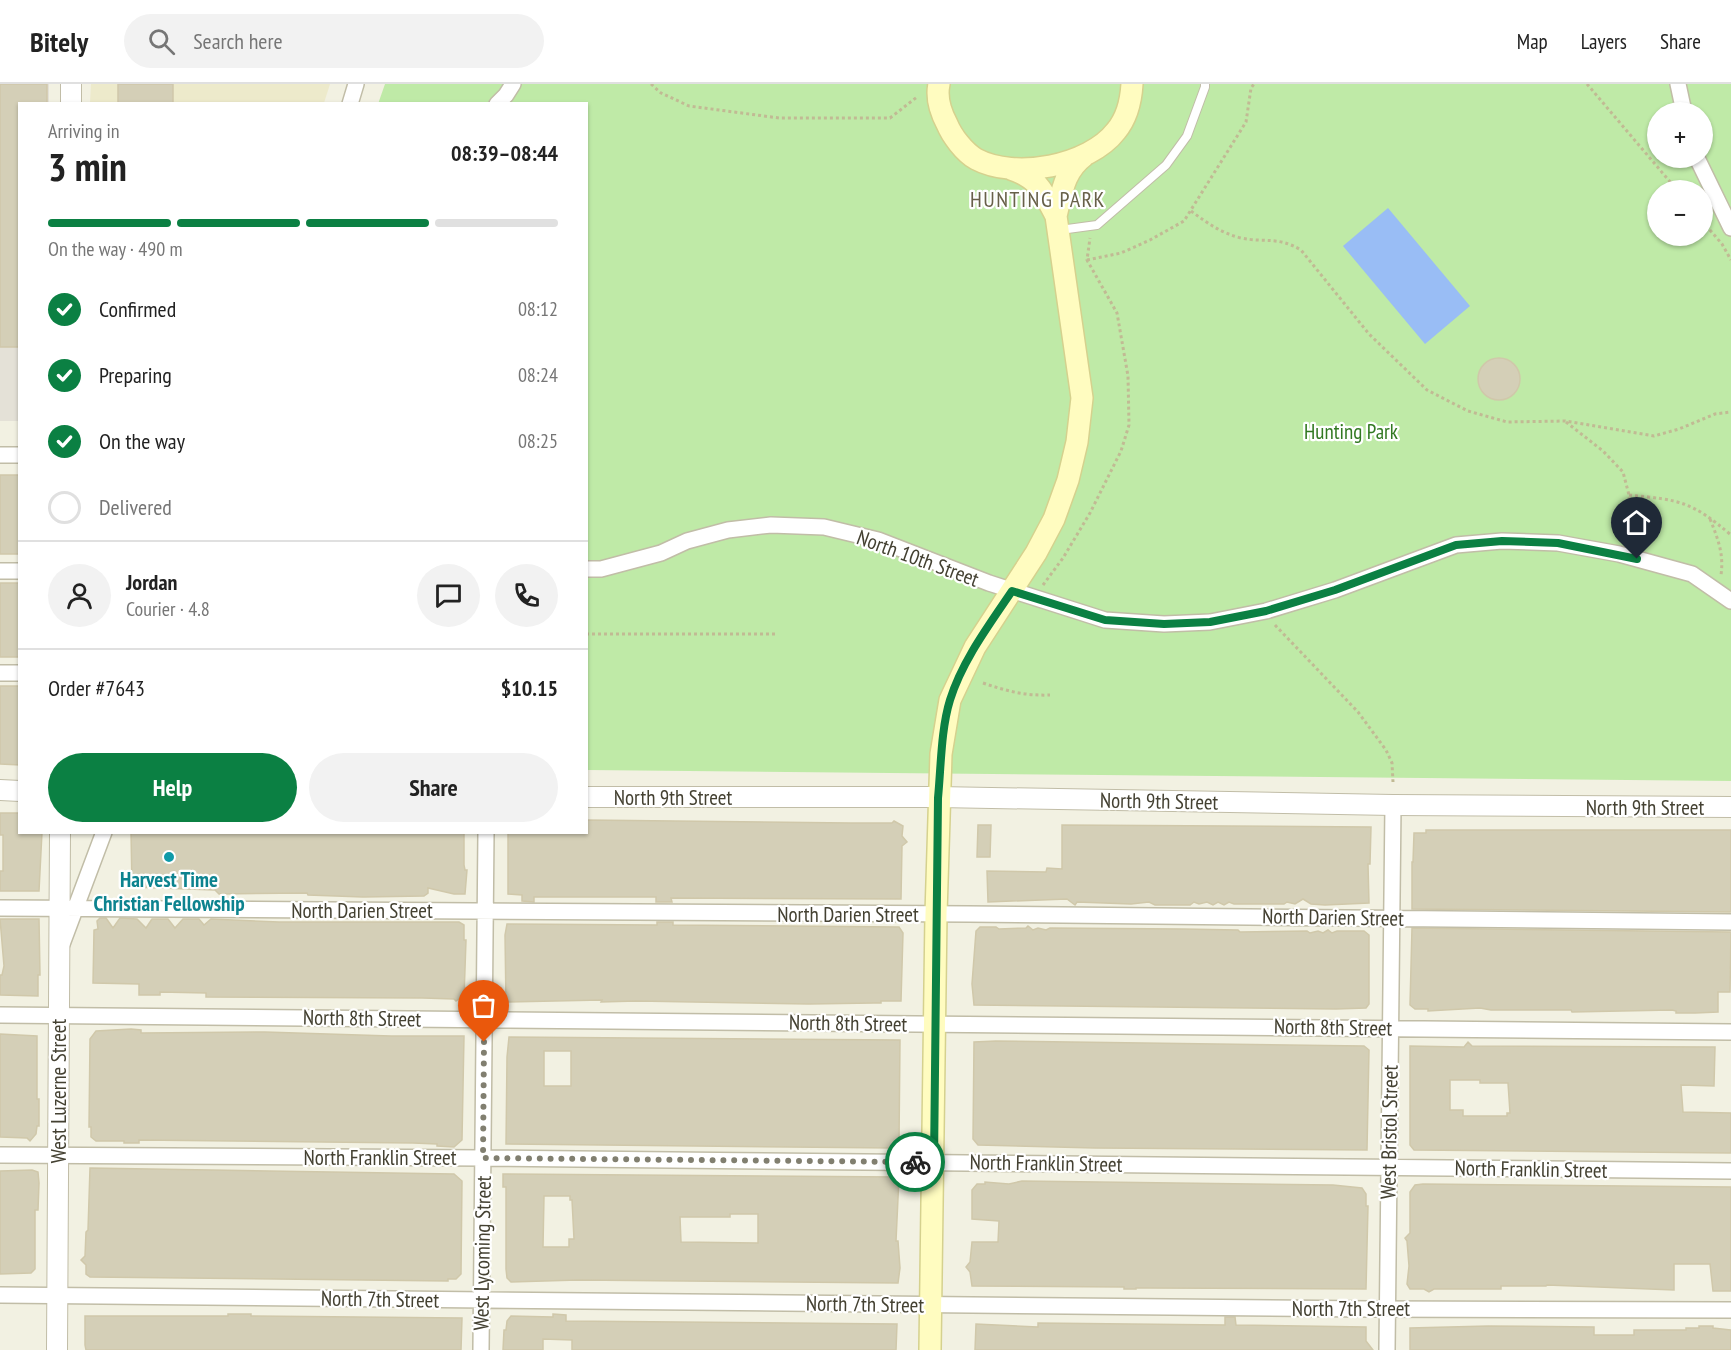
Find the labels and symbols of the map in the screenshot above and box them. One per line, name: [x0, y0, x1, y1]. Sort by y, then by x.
district label: HUNTING PARK: [970, 185, 1106, 213]
park label: Hunting Park: [1304, 418, 1398, 445]
pin: [1611, 497, 1662, 559]
street label: North 10th Street: [853, 523, 983, 593]
street label: North 9th Street: [614, 784, 732, 811]
street label: North 9th Street: [1100, 786, 1219, 816]
street label: North 9th Street: [1586, 794, 1704, 821]
marker: Harvest Time Christian Fellowship: [162, 850, 176, 864]
place label: Harvest Time Christian Fellowship: [93, 866, 245, 917]
street label: North Darien Street: [291, 897, 433, 924]
street label: North Darien Street: [777, 901, 919, 928]
street label: North Darien Street: [1262, 902, 1404, 932]
pin: [458, 980, 509, 1042]
street label: North 8th Street: [303, 1003, 422, 1033]
street label: North 8th Street: [789, 1008, 908, 1038]
street label: North 8th Street: [1274, 1012, 1393, 1042]
street label: West Luzerne Street: [45, 1019, 72, 1163]
street label: West Bristol Street: [1374, 1064, 1404, 1199]
courier: [885, 1132, 945, 1192]
street label: North Franklin Street: [304, 1144, 457, 1171]
street label: North Franklin Street: [969, 1148, 1123, 1178]
street label: North Franklin Street: [1454, 1154, 1608, 1184]
street label: West Lycoming Street: [467, 1175, 497, 1331]
street label: North 7th Street: [321, 1284, 440, 1314]
street label: North 7th Street: [806, 1289, 925, 1319]
street label: North 7th Street: [1292, 1295, 1410, 1322]

